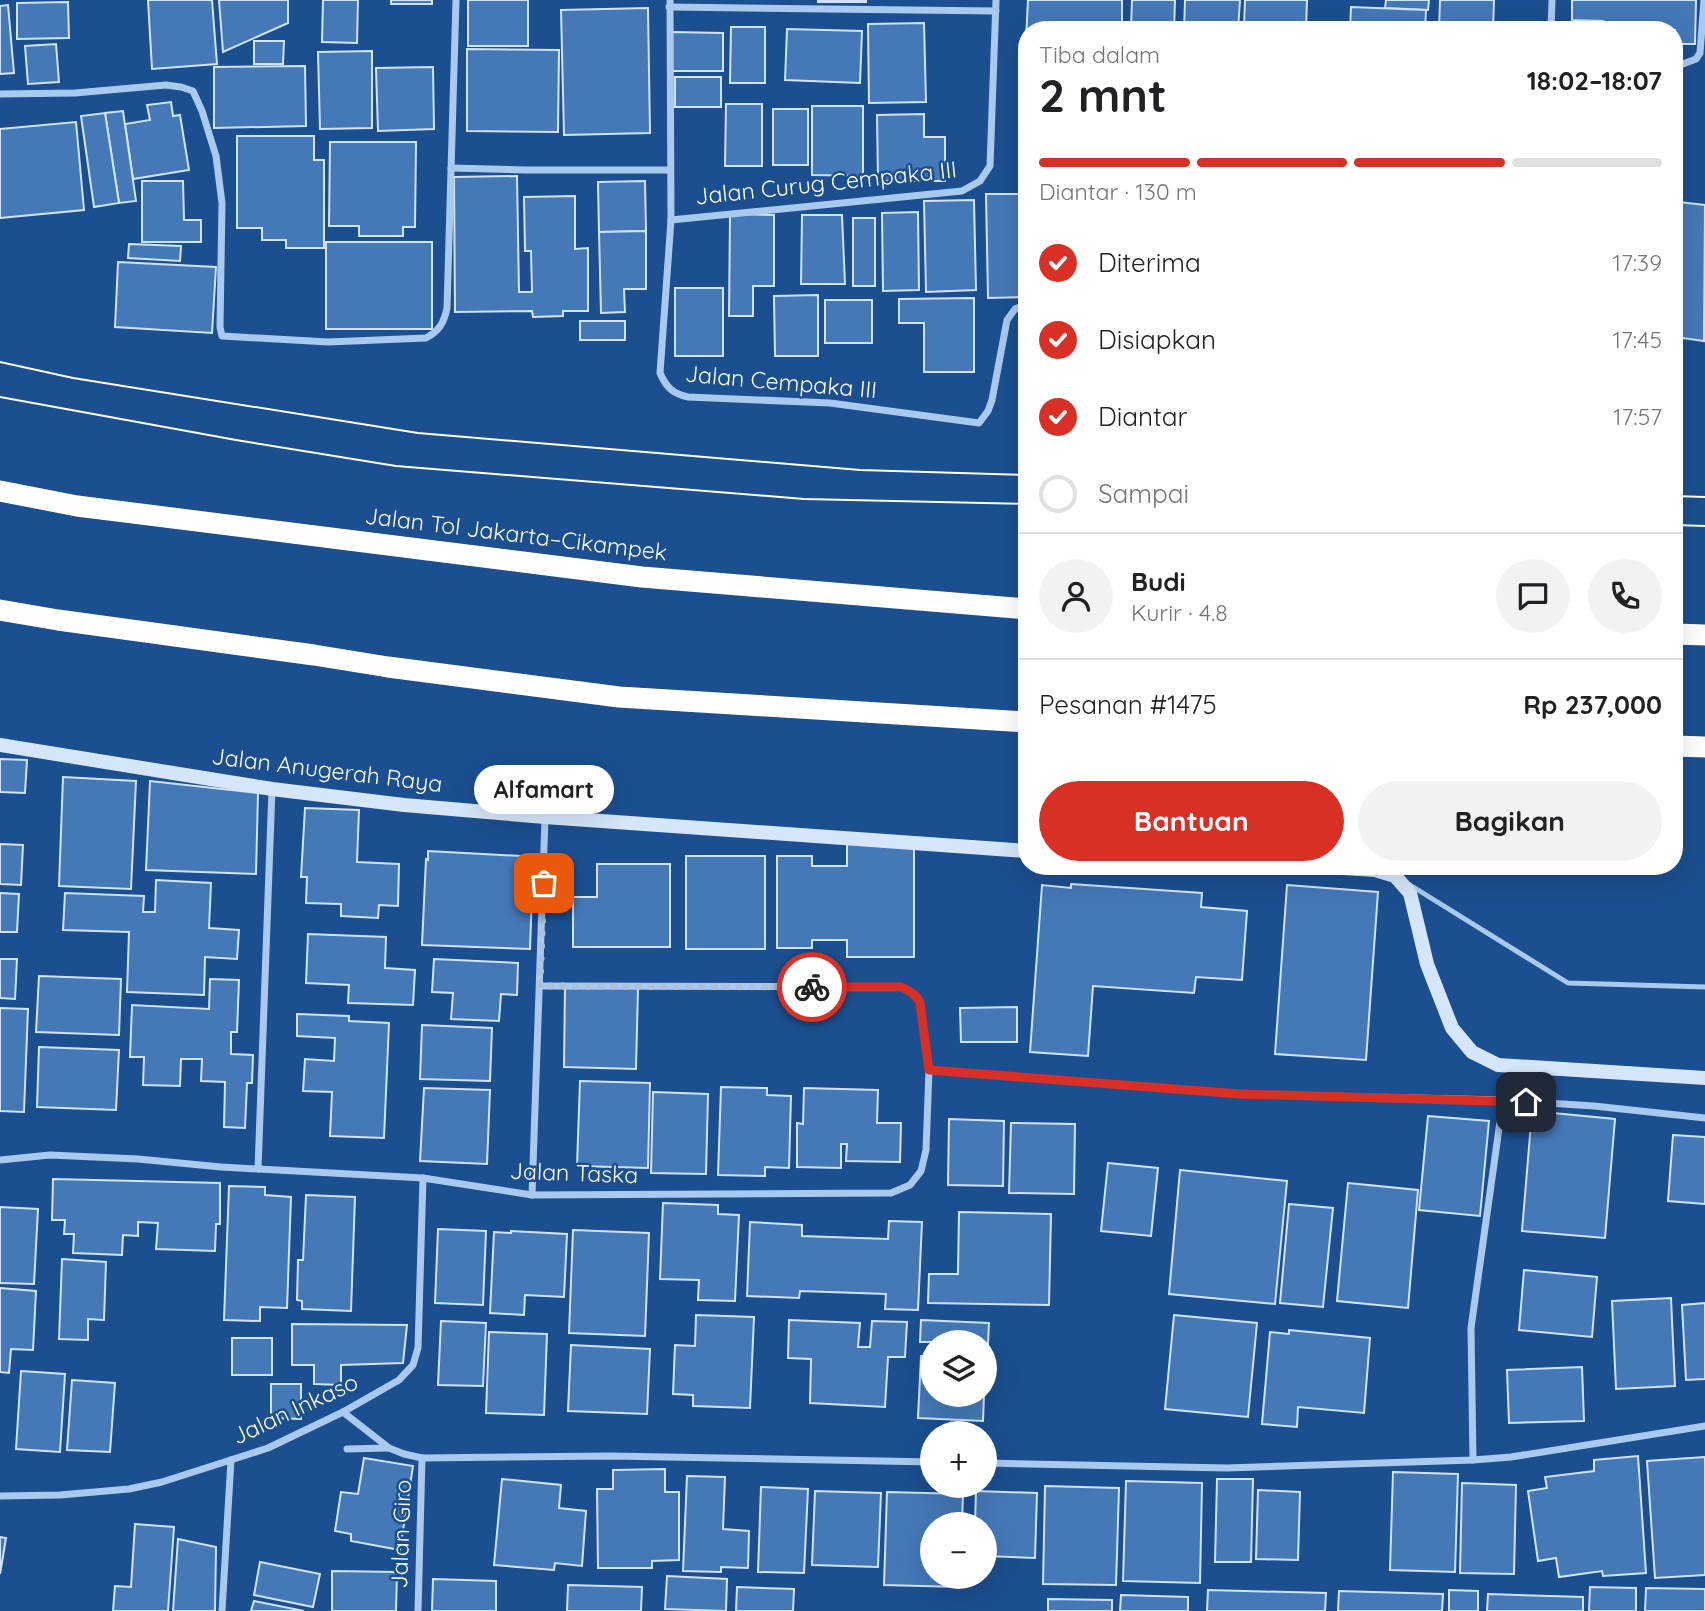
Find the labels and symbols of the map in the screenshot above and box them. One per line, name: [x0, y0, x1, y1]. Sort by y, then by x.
street label: Jalan Curug Cempaka III: [694, 154, 958, 211]
street label: Jalan Cempaka III: [684, 359, 878, 404]
street label: Jalan Tol Jakarta–Cikampek: [363, 501, 669, 566]
street label: Jalan Anugerah Raya: [210, 741, 444, 798]
callout: Alfamart: [474, 764, 614, 813]
pin: [514, 853, 574, 913]
courier: [777, 952, 847, 1022]
pin: [1496, 1072, 1556, 1132]
street label: Jalan Taska: [509, 1156, 639, 1189]
street label: Jalan Inkaso: [227, 1367, 362, 1450]
street label: Jalan Giro: [384, 1479, 417, 1589]

